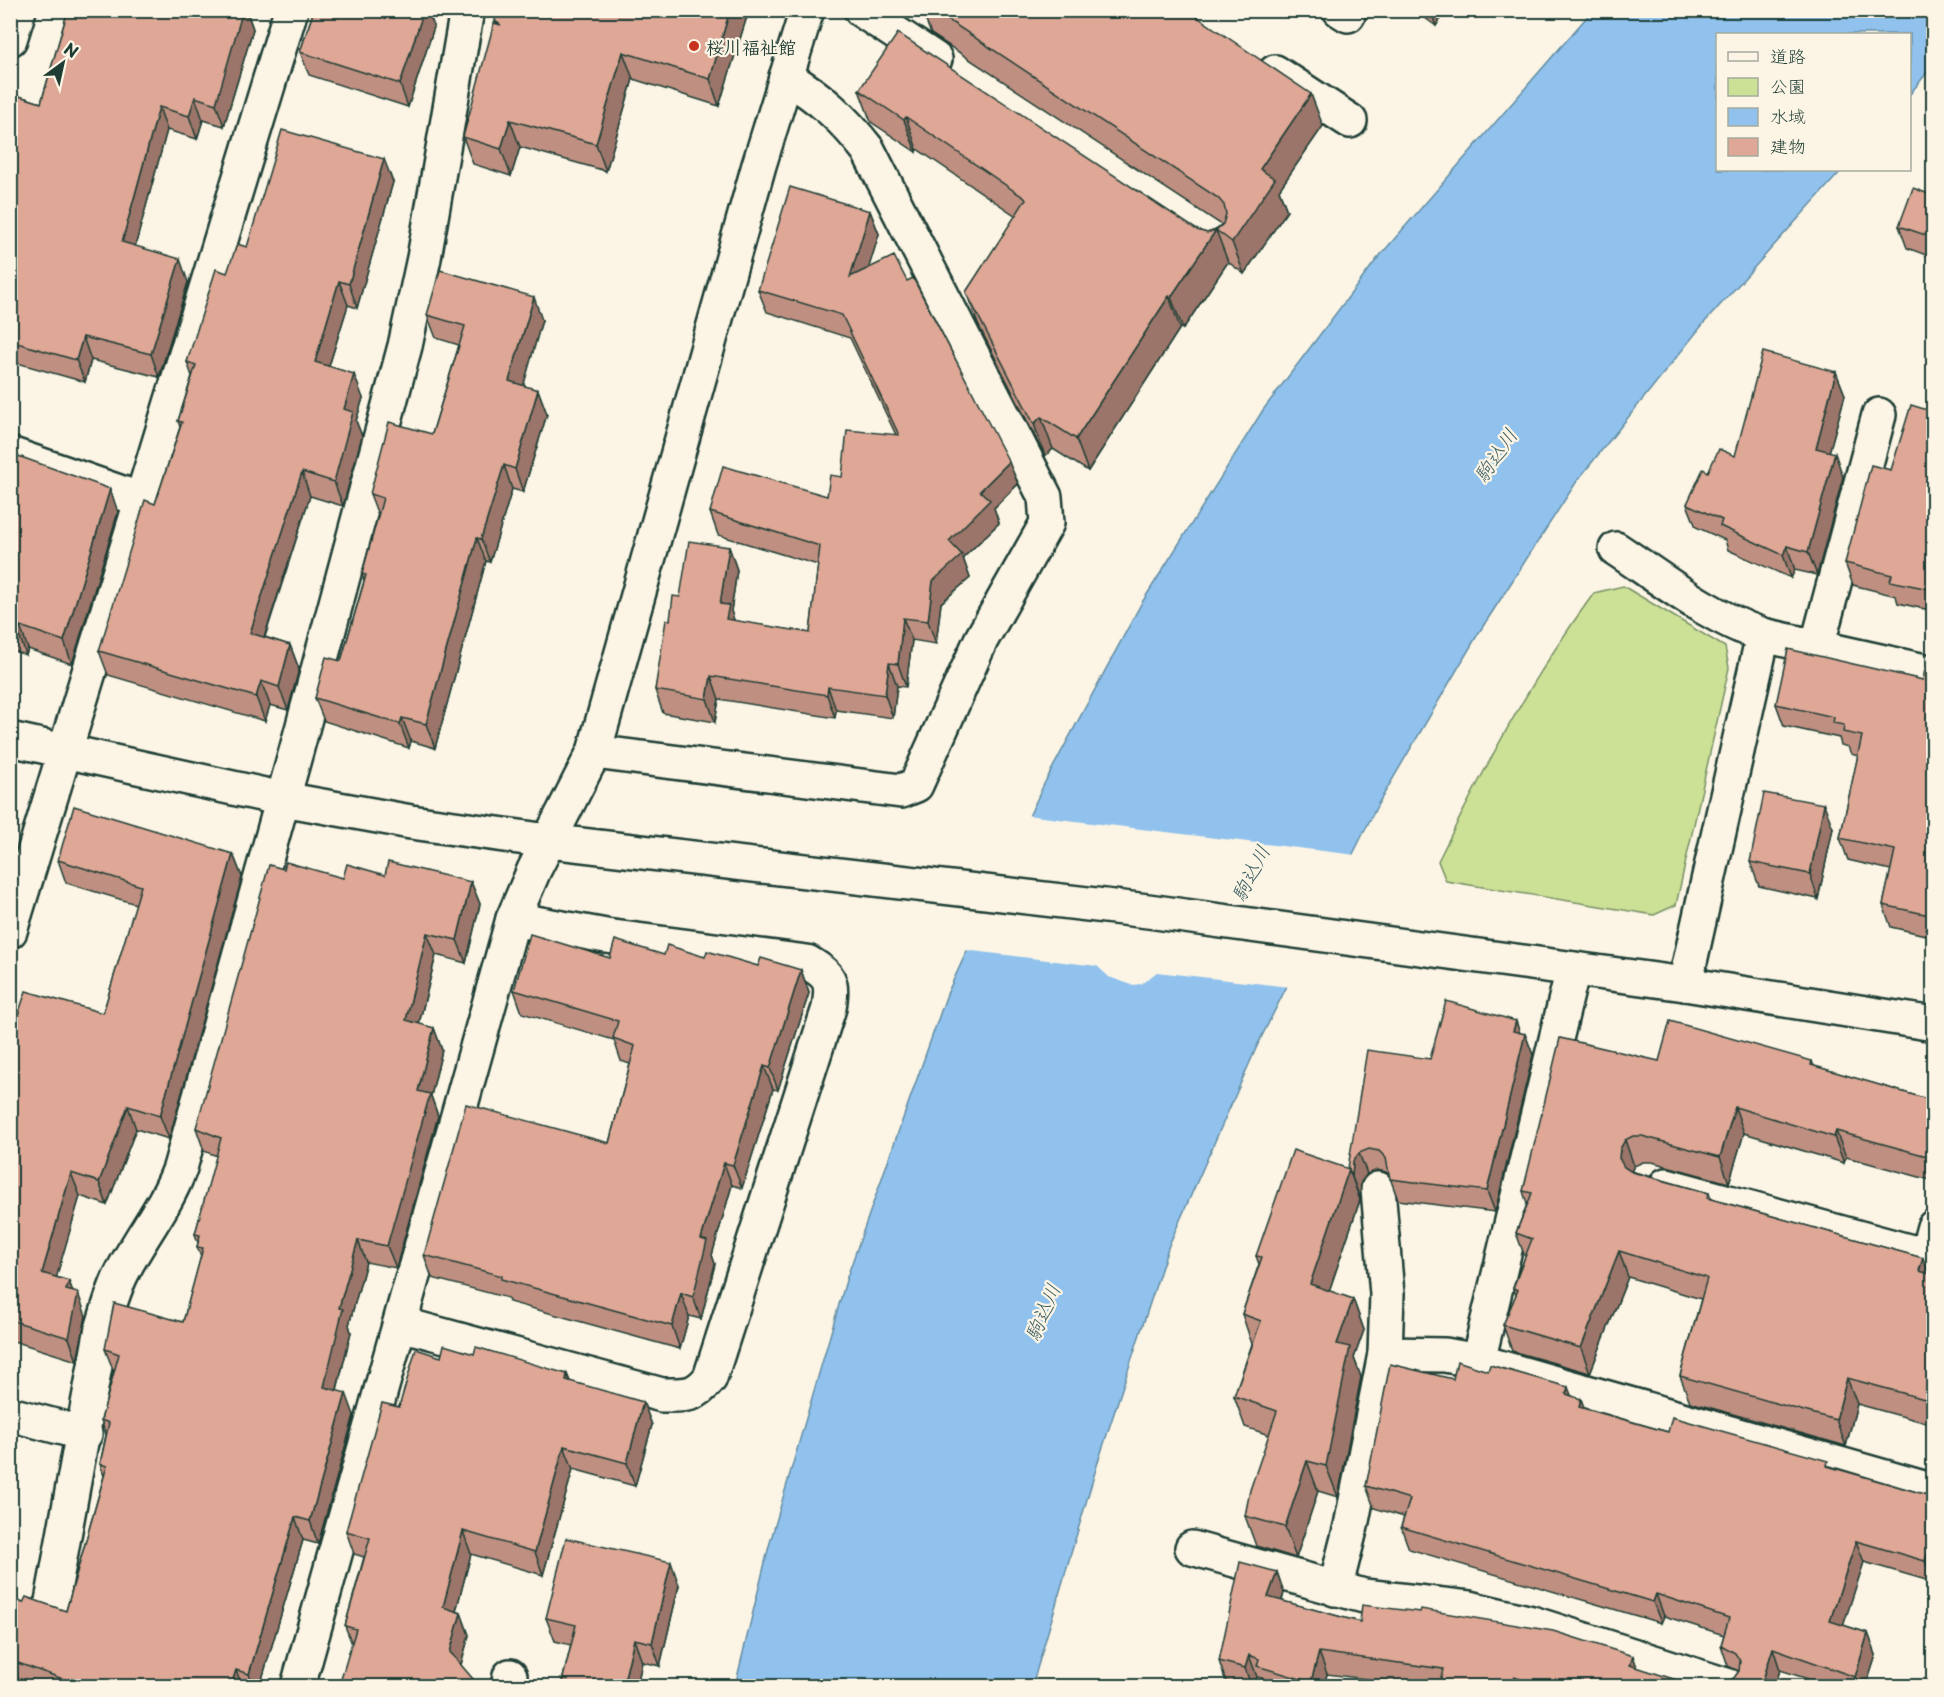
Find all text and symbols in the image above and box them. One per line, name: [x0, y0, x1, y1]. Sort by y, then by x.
north arrow: [33, 33, 93, 93]
place label: 桜川福祉館: [706, 33, 796, 60]
legend: [1716, 33, 1911, 171]
text: N: [60, 36, 84, 63]
marker: 桜川福祉館: [687, 39, 701, 53]
text: 道路: [1770, 42, 1806, 69]
text: 公園: [1770, 72, 1806, 99]
text: 水域: [1770, 102, 1806, 129]
text: 建物: [1770, 132, 1806, 159]
water label: 駒込川: [1466, 422, 1524, 488]
water label: 駒込川: [1223, 839, 1277, 907]
water label: 駒込川: [1016, 1279, 1068, 1345]

